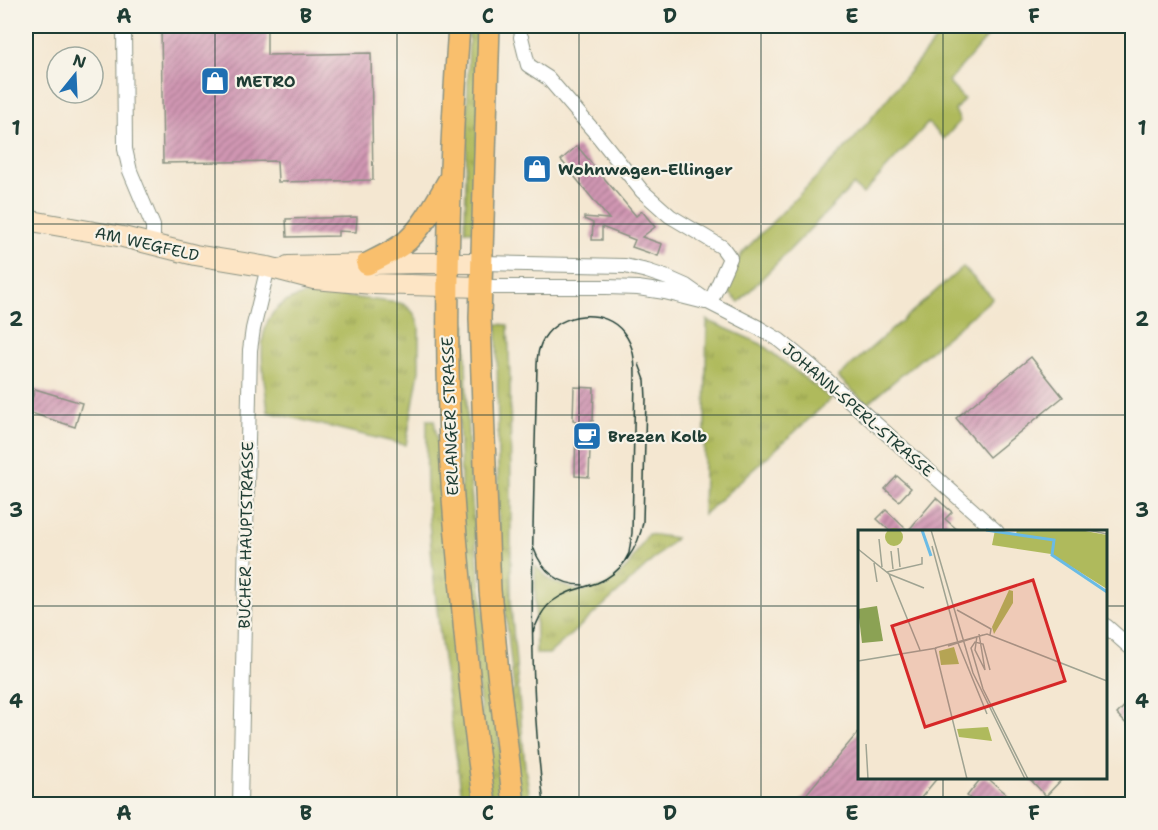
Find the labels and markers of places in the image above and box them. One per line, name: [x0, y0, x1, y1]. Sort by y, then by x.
shop icon: METRO: [199, 65, 231, 97]
place label: METRO: [236, 71, 296, 92]
shop icon: Wohnwagen-Ellinger: [521, 153, 553, 185]
place label: Wohnwagen-Ellinger: [558, 159, 733, 180]
cafe icon: Brezen Kolb: [571, 420, 603, 452]
place label: Brezen Kolb: [608, 426, 707, 447]

